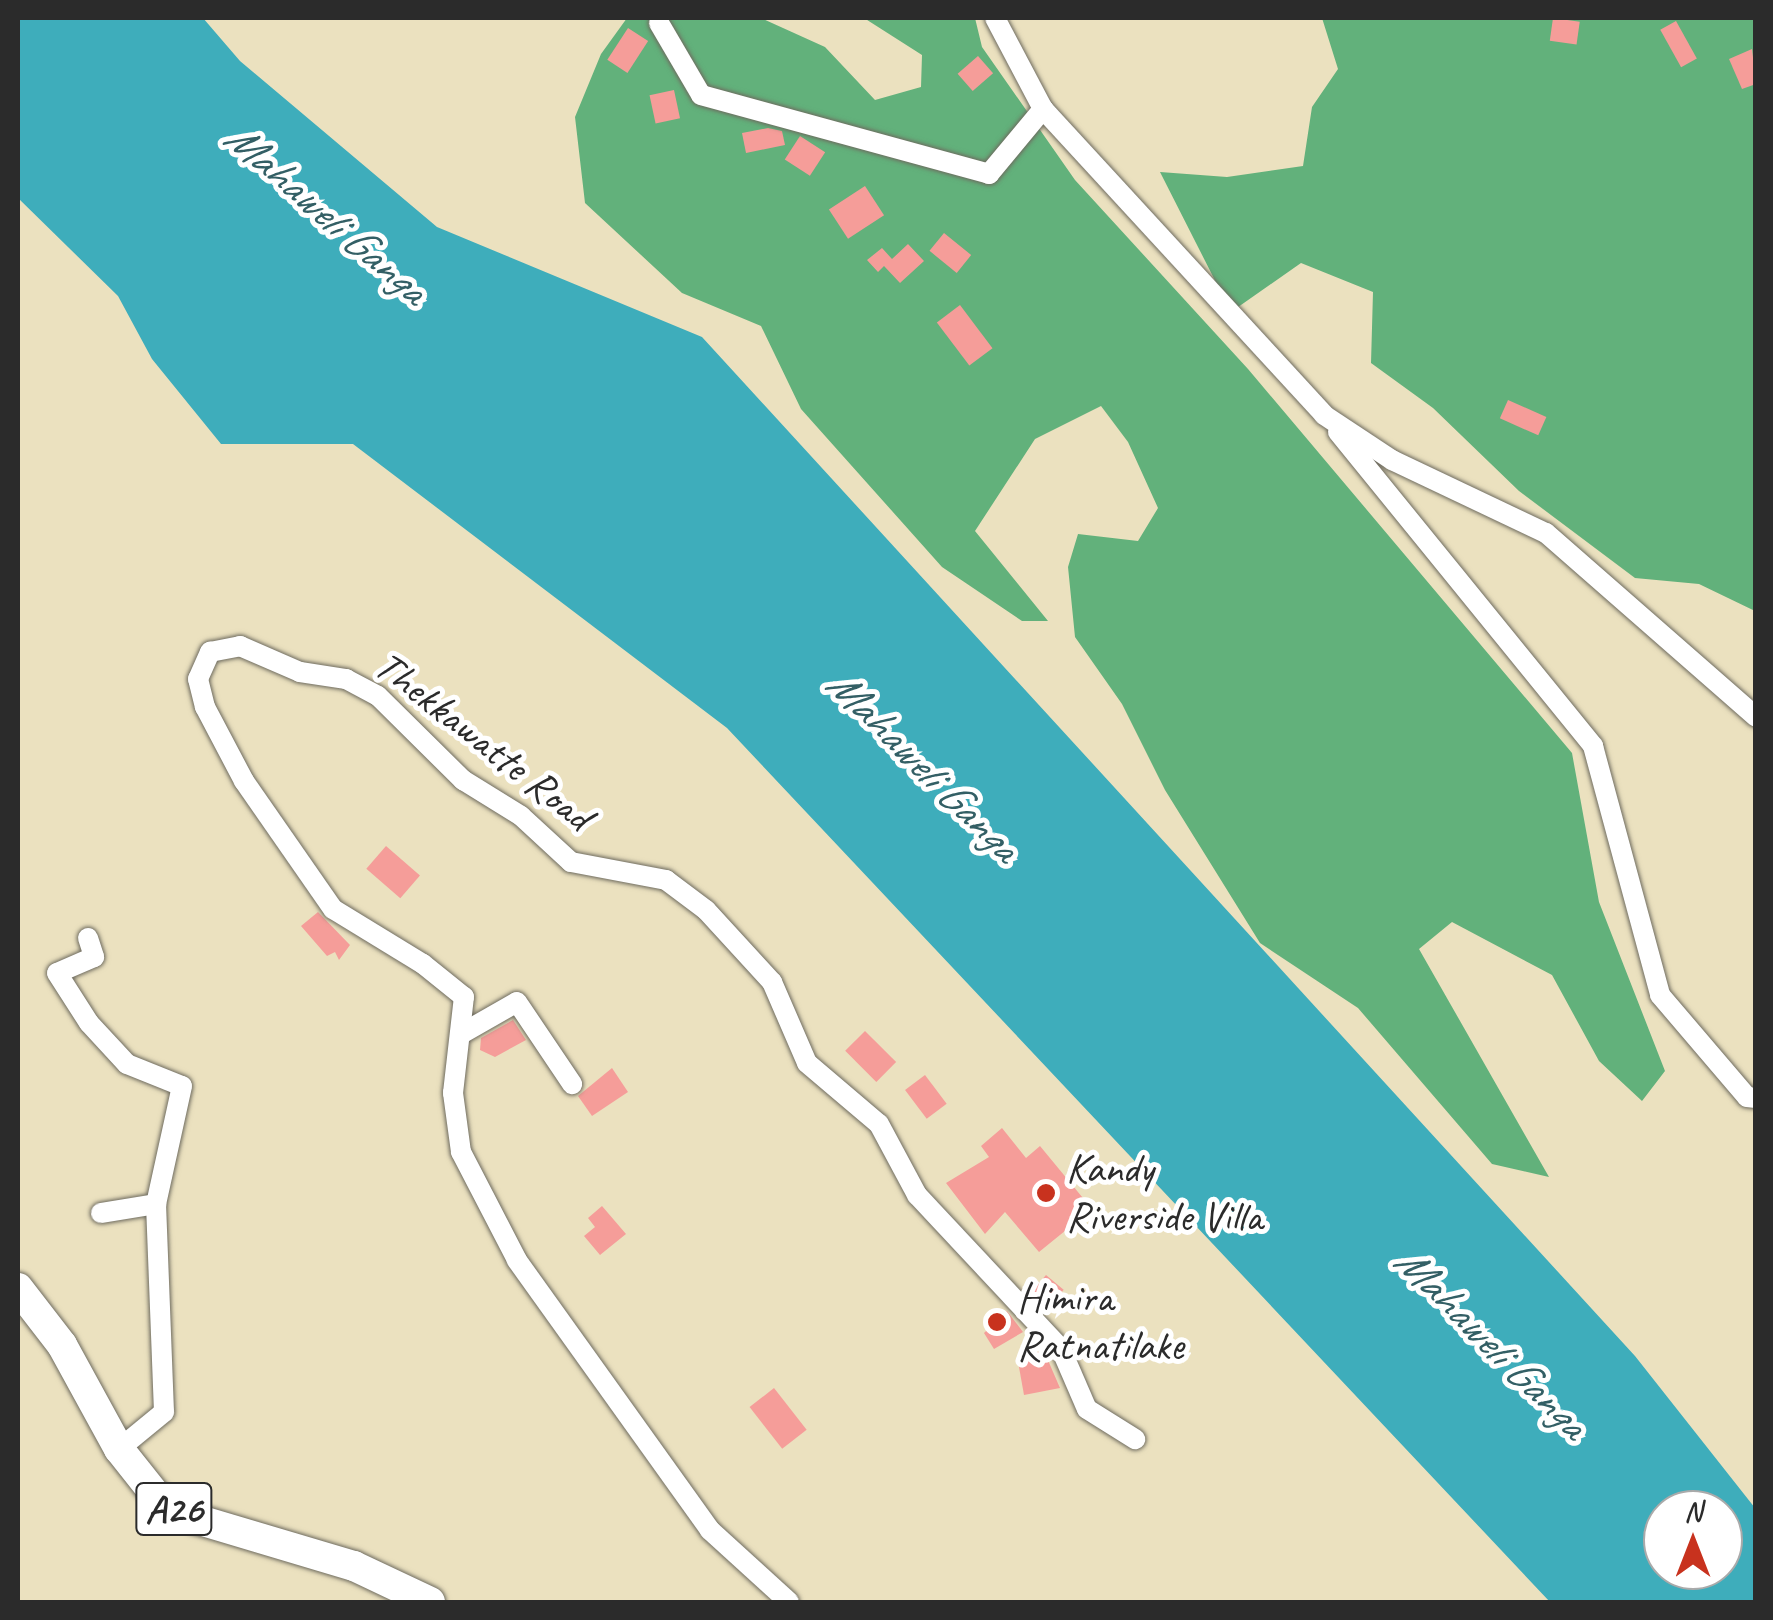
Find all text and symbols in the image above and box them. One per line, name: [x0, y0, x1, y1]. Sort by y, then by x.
water label: Mahaweli Ganga: [213, 110, 439, 316]
street label: Thekkawatte Road: [364, 641, 602, 841]
water label: Mahaweli Ganga: [815, 657, 1031, 873]
place label: Kandy Riverside Villa: [1066, 1144, 1261, 1242]
marker: Kandy Riverside Villa: [1035, 1182, 1057, 1204]
water label: Mahaweli Ganga: [1383, 1234, 1599, 1450]
place label: Himira Ratnatilake: [1017, 1273, 1183, 1372]
marker: Himira Ratnatilake: [986, 1311, 1008, 1333]
road number: A26: [134, 1474, 214, 1544]
north arrow: [1643, 1490, 1743, 1590]
text: N: [1684, 1494, 1702, 1529]

